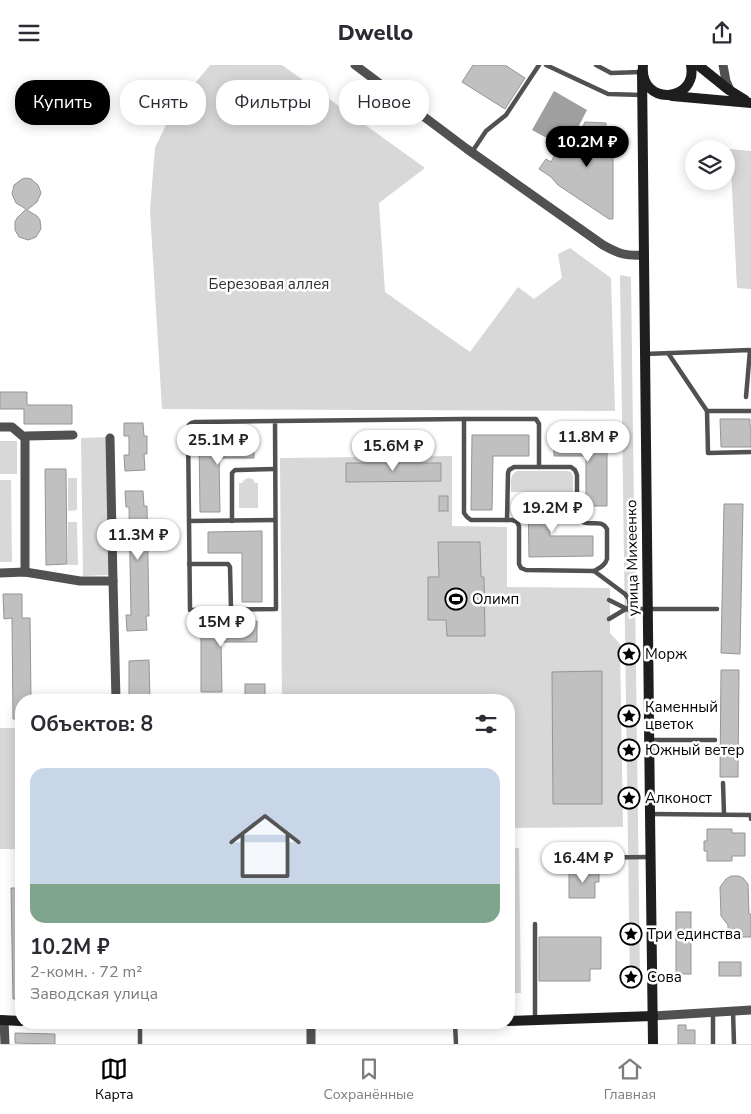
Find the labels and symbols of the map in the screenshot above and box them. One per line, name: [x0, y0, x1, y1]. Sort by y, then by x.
pin: 10.2M ₽: [541, 126, 633, 168]
park label: Березовая аллея: [209, 274, 329, 294]
pin: 11.8M ₽: [542, 421, 634, 463]
pin: 25.1M ₽: [172, 423, 264, 466]
pin: 15.6M ₽: [347, 429, 439, 472]
pin: 19.2M ₽: [506, 491, 598, 534]
street label: улица Михеенко: [621, 500, 643, 616]
pin: 11.3M ₽: [92, 519, 184, 561]
sports icon: Олимп: [444, 587, 468, 611]
place label: Олимп: [472, 589, 519, 609]
pin: 15M ₽: [186, 605, 256, 648]
place icon: Морж: [617, 642, 641, 666]
place label: Морж: [645, 644, 687, 664]
place label: Каменный цветок: [645, 697, 718, 734]
place icon: Каменный цветок: [617, 704, 641, 728]
place icon: Южный ветер: [617, 738, 641, 762]
place label: Южный ветер: [645, 740, 744, 760]
place icon: Алконост: [617, 786, 641, 810]
place label: Алконост: [645, 788, 712, 808]
pin: 16.4M ₽: [537, 841, 629, 884]
place icon: Три единства: [619, 922, 643, 946]
place label: Три единства: [647, 924, 741, 944]
place icon: Сова: [619, 965, 643, 989]
place label: Сова: [647, 967, 682, 987]

